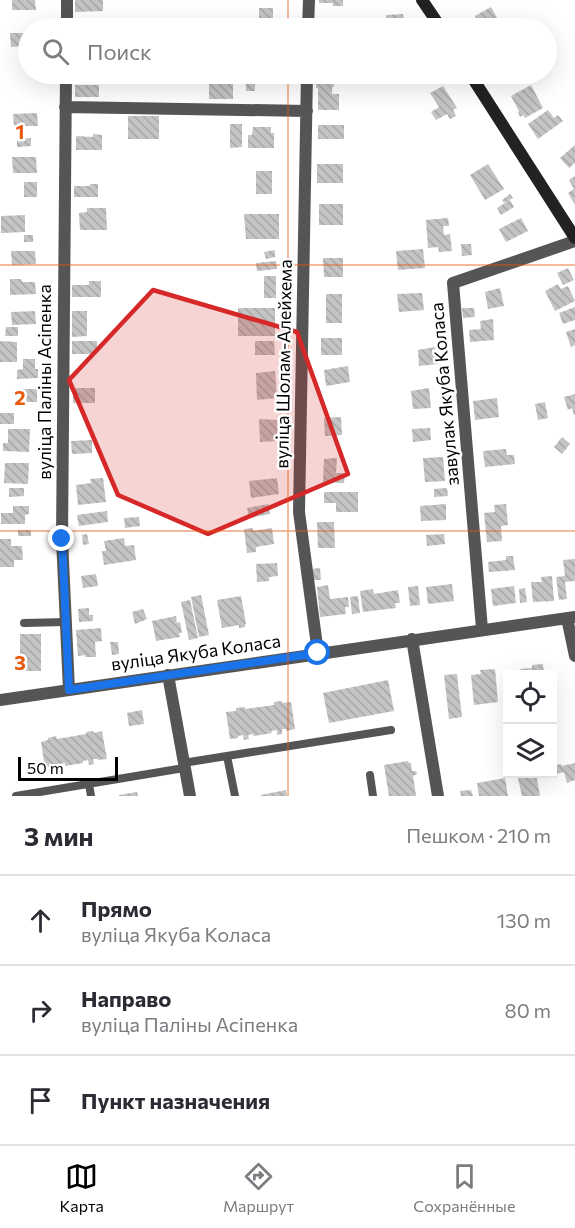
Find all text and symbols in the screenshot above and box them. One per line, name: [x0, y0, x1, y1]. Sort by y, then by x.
search box: [18, 18, 557, 84]
icon: search: [39, 35, 72, 68]
text: Поиск: [87, 38, 152, 65]
text: 1: [15, 119, 25, 143]
street label: вуліца Шолам-Алейхема: [270, 259, 296, 469]
street label: вуліца Паліны Асіпенка: [33, 284, 55, 480]
street label: завулак Якуба Коласа: [425, 302, 463, 487]
text: 2: [14, 385, 26, 409]
route end: [48, 525, 74, 551]
street label: вуліца Якуба Коласа: [110, 629, 282, 675]
route start: [304, 639, 330, 665]
text: 3: [14, 650, 26, 674]
map controls: [503, 670, 557, 778]
button: locate: [503, 670, 557, 724]
button: layers: [503, 724, 557, 778]
scale bar: [18, 754, 118, 782]
text: 50 m: [27, 758, 64, 777]
text: 3 мин: [24, 820, 94, 851]
text: Пешком · 210 m: [406, 823, 551, 847]
text: Прямо: [81, 895, 152, 922]
icon: ahead: [24, 904, 57, 937]
text: 130 m: [497, 908, 551, 932]
text: вуліца Якуба Коласа: [81, 922, 271, 946]
text: Направо: [81, 985, 171, 1012]
icon: right: [24, 994, 57, 1027]
text: 80 m: [505, 998, 551, 1022]
text: вуліца Паліны Асіпенка: [81, 1012, 298, 1036]
icon: arrive: [24, 1084, 57, 1117]
text: Пункт назначения: [81, 1087, 270, 1114]
tab: Карта: [60, 1160, 104, 1215]
tab: Маршрут: [223, 1160, 294, 1215]
tab: Сохранённые: [413, 1160, 515, 1215]

